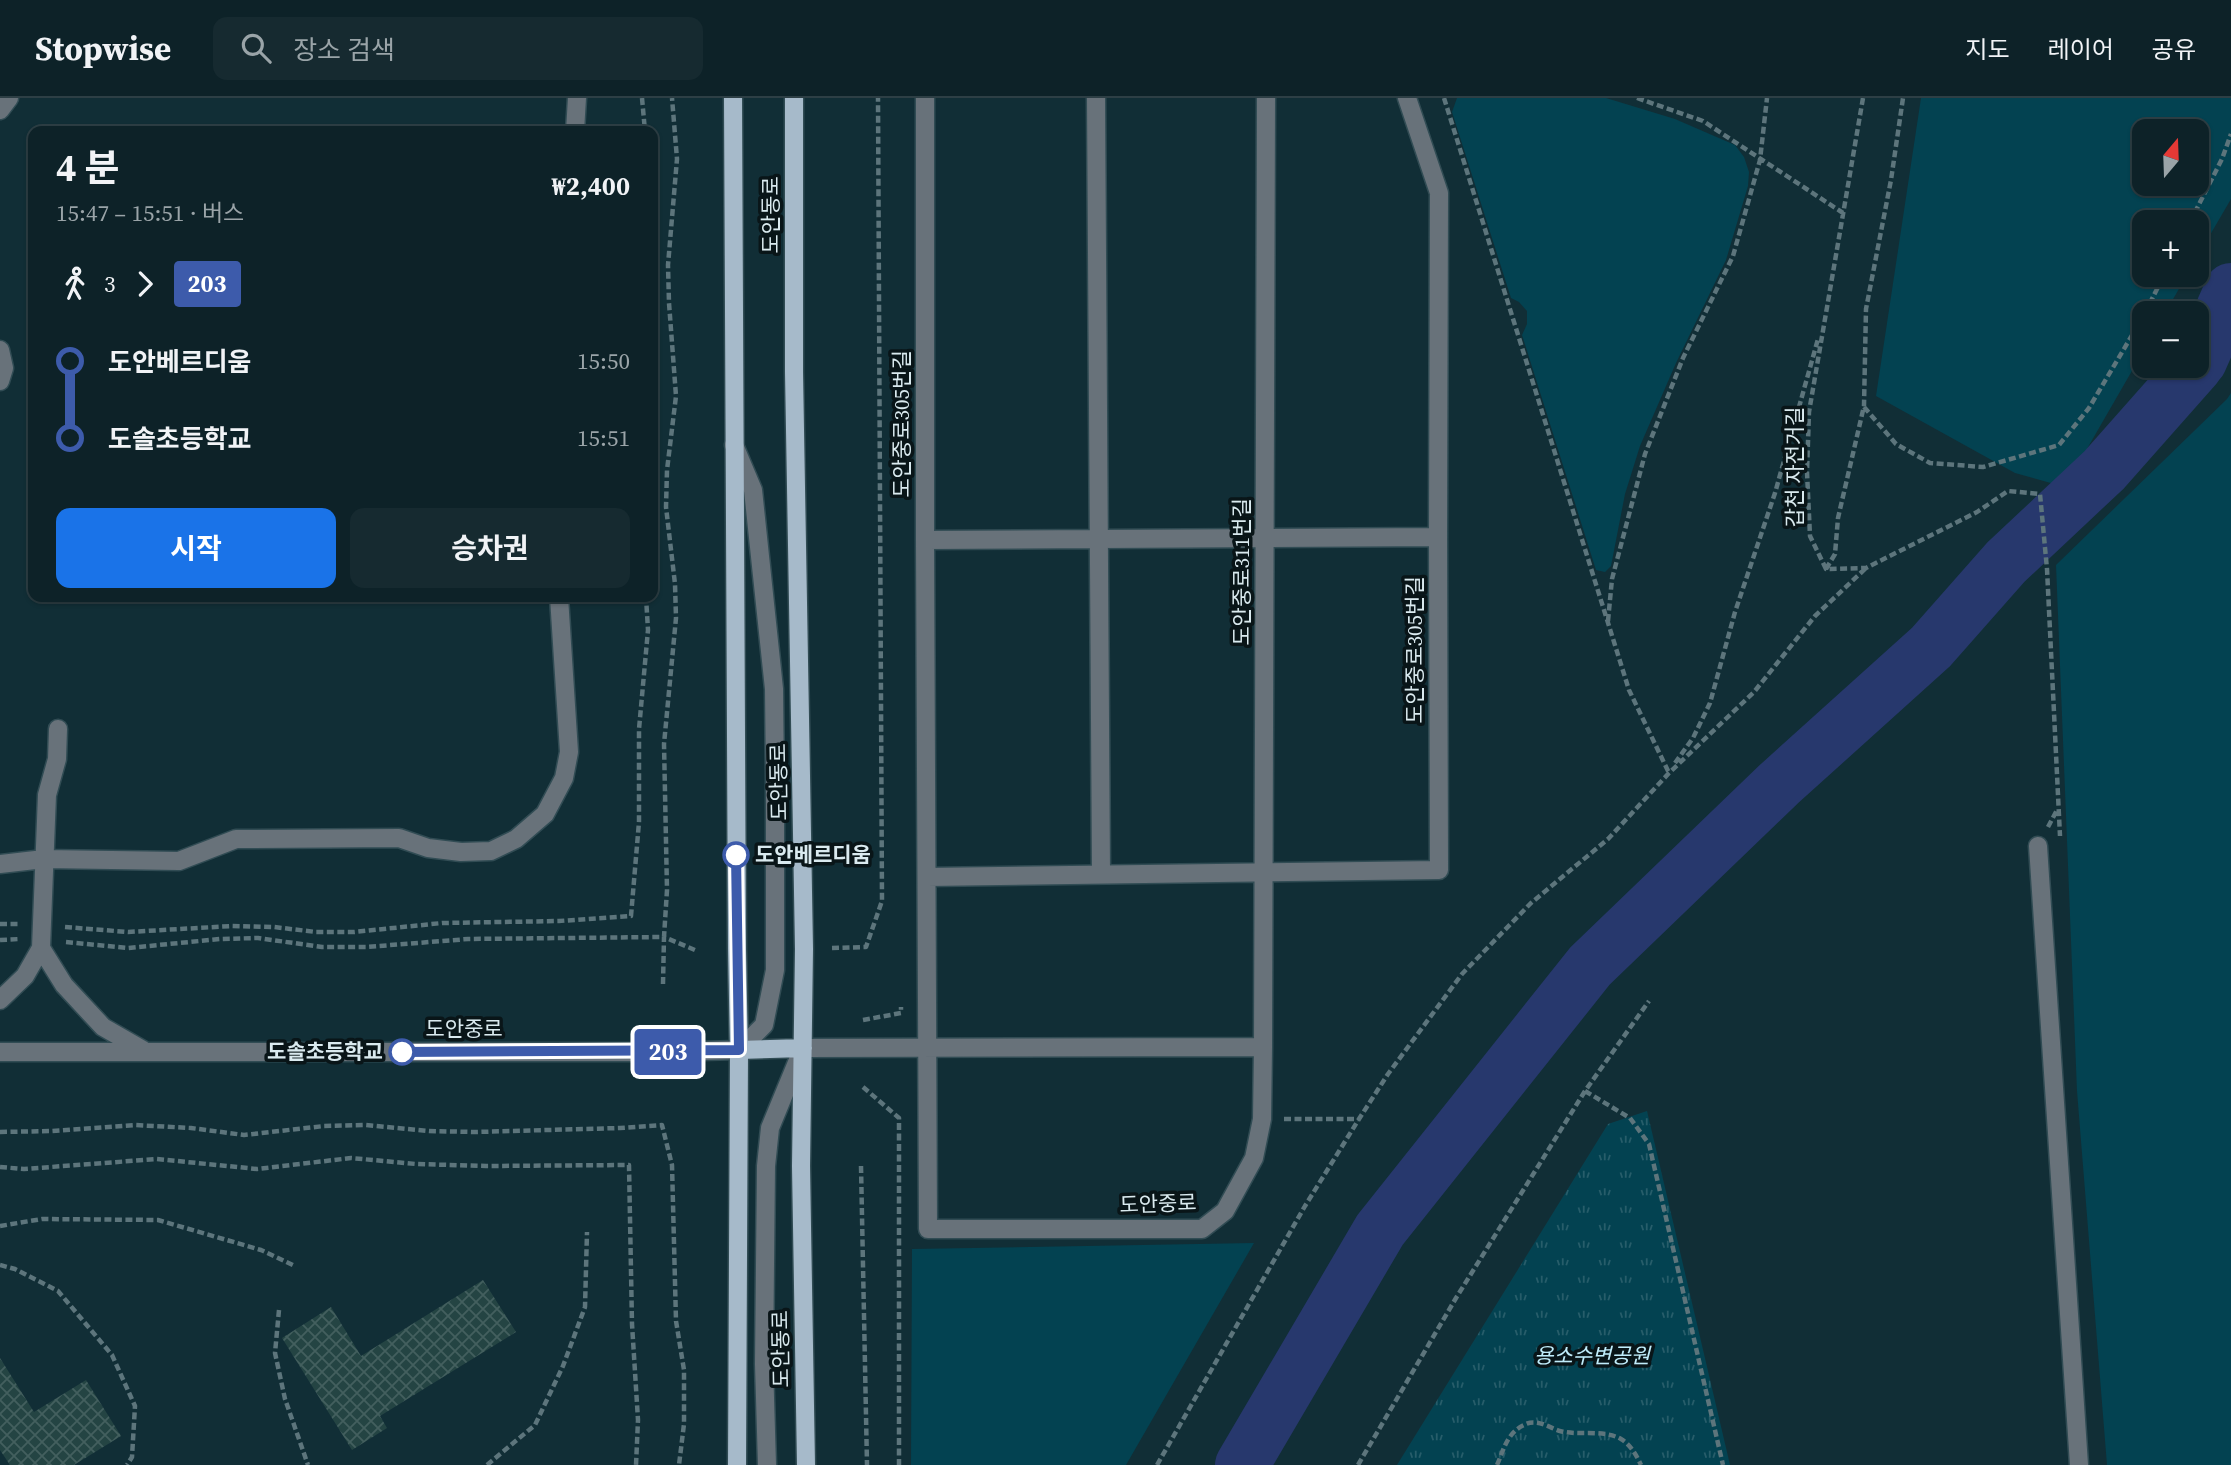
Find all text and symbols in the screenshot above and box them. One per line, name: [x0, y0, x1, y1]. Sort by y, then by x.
search box: [213, 17, 703, 80]
text: Stopwise: [35, 26, 171, 71]
icon: search: [237, 29, 275, 67]
text: 장소 검색: [293, 32, 395, 68]
text: 지도: [1965, 33, 2010, 66]
text: 레이어: [2048, 33, 2114, 66]
text: 공유: [2152, 33, 2196, 66]
north arrow: [2132, 119, 2208, 196]
map controls: [2132, 119, 2209, 378]
text: 4 분: [56, 142, 120, 194]
text: ₩2,400: [552, 168, 630, 204]
street label: 도안동로: [756, 176, 785, 254]
text: 15:47 – 15:51 · 버스: [56, 197, 244, 229]
button: +: [2132, 210, 2209, 287]
icon: walk: [56, 265, 94, 303]
icon: forward: [126, 265, 164, 303]
text: 203: [188, 267, 227, 300]
text: 3: [104, 268, 116, 300]
button: −: [2132, 301, 2209, 378]
text: 도안베르디움: [108, 344, 252, 380]
text: 15:50: [577, 345, 630, 377]
street label: 도안중로305번길: [887, 350, 916, 498]
street label: 갑천 자전거길: [1780, 407, 1809, 527]
text: 도솔초등학교: [108, 421, 252, 457]
text: 15:51: [577, 422, 630, 454]
street label: 도안중로311번길: [1227, 498, 1256, 646]
button: 시작: [56, 508, 336, 588]
button: 승차권: [350, 508, 630, 588]
street label: 도안중로305번길: [1400, 576, 1429, 724]
street label: 도안동로: [763, 743, 794, 821]
place label: 도안베르디움: [755, 840, 871, 869]
marker: 도안베르디움: [723, 842, 749, 868]
street label: 도안중로: [425, 1014, 503, 1043]
line badge: 203: [628, 1029, 708, 1075]
text: 203: [648, 1035, 688, 1068]
place label: 도솔초등학교: [267, 1037, 383, 1066]
marker: 도솔초등학교: [389, 1039, 415, 1065]
street label: 도안중로: [1119, 1188, 1197, 1219]
street label: 도안동로: [765, 1310, 796, 1388]
park label: 용소수변공원: [1534, 1341, 1652, 1370]

